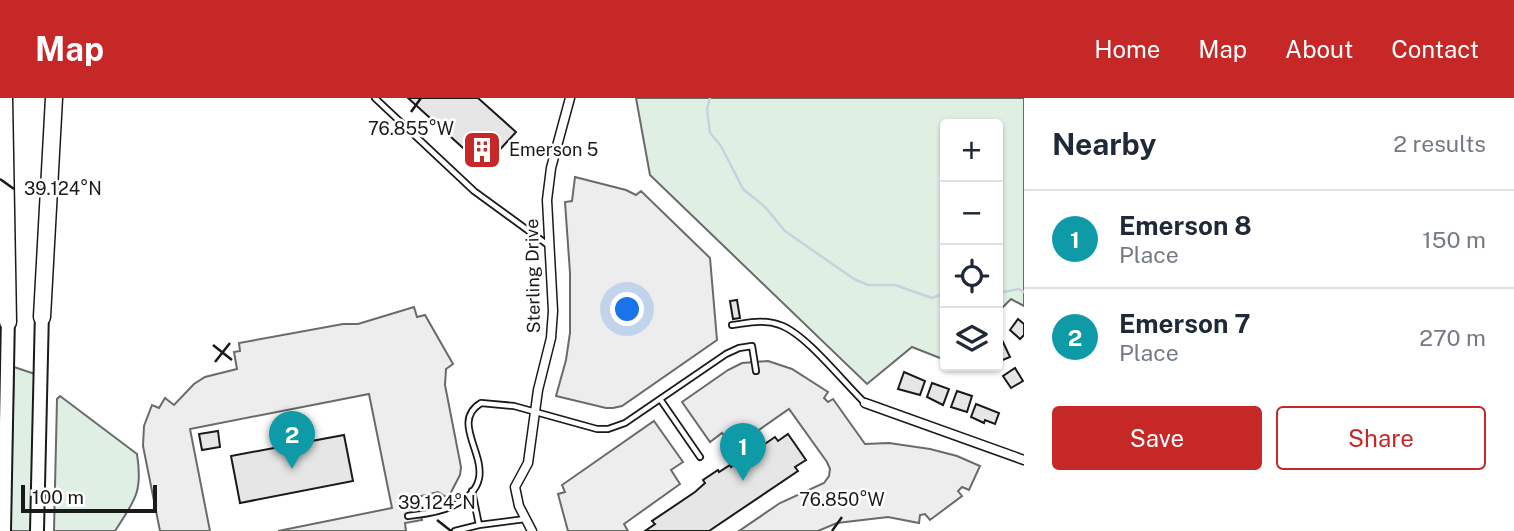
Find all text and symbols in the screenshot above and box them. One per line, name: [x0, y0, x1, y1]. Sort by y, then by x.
text: Map: [35, 30, 104, 68]
text: Home: [1094, 35, 1160, 63]
text: Map: [1198, 35, 1247, 63]
text: About: [1285, 35, 1353, 63]
text: Contact: [1391, 35, 1479, 63]
text: 76.855°W: [368, 118, 454, 139]
map controls: [940, 119, 1003, 371]
button: +: [940, 119, 1003, 182]
text: Nearby: [1052, 126, 1156, 162]
building icon: Emerson 5: [461, 129, 503, 171]
text: 2 results: [1393, 130, 1486, 157]
place label: Emerson 5: [509, 139, 598, 160]
text: 39.124°N: [24, 178, 102, 199]
button: −: [940, 182, 1003, 245]
text: Emerson 8: [1119, 210, 1252, 241]
street label: Sterling Drive: [521, 218, 544, 334]
text: 1: [1070, 226, 1080, 253]
text: 150 m: [1422, 226, 1486, 253]
text: Place: [1119, 241, 1179, 268]
button: locate: [940, 245, 1003, 308]
your location: [610, 292, 644, 326]
button: layers: [940, 308, 1003, 371]
text: Emerson 7: [1119, 308, 1251, 339]
text: 2: [1068, 324, 1082, 351]
text: 270 m: [1419, 324, 1486, 351]
text: Place: [1119, 339, 1179, 366]
button: Save: [1052, 406, 1262, 470]
button: Share: [1276, 406, 1486, 470]
pin: 2: [269, 411, 315, 469]
pin: 1: [720, 423, 766, 481]
scale bar: [21, 482, 158, 514]
text: 100 m: [32, 486, 84, 508]
text: 76.850°W: [799, 489, 885, 510]
text: 39.124°N: [398, 492, 476, 513]

